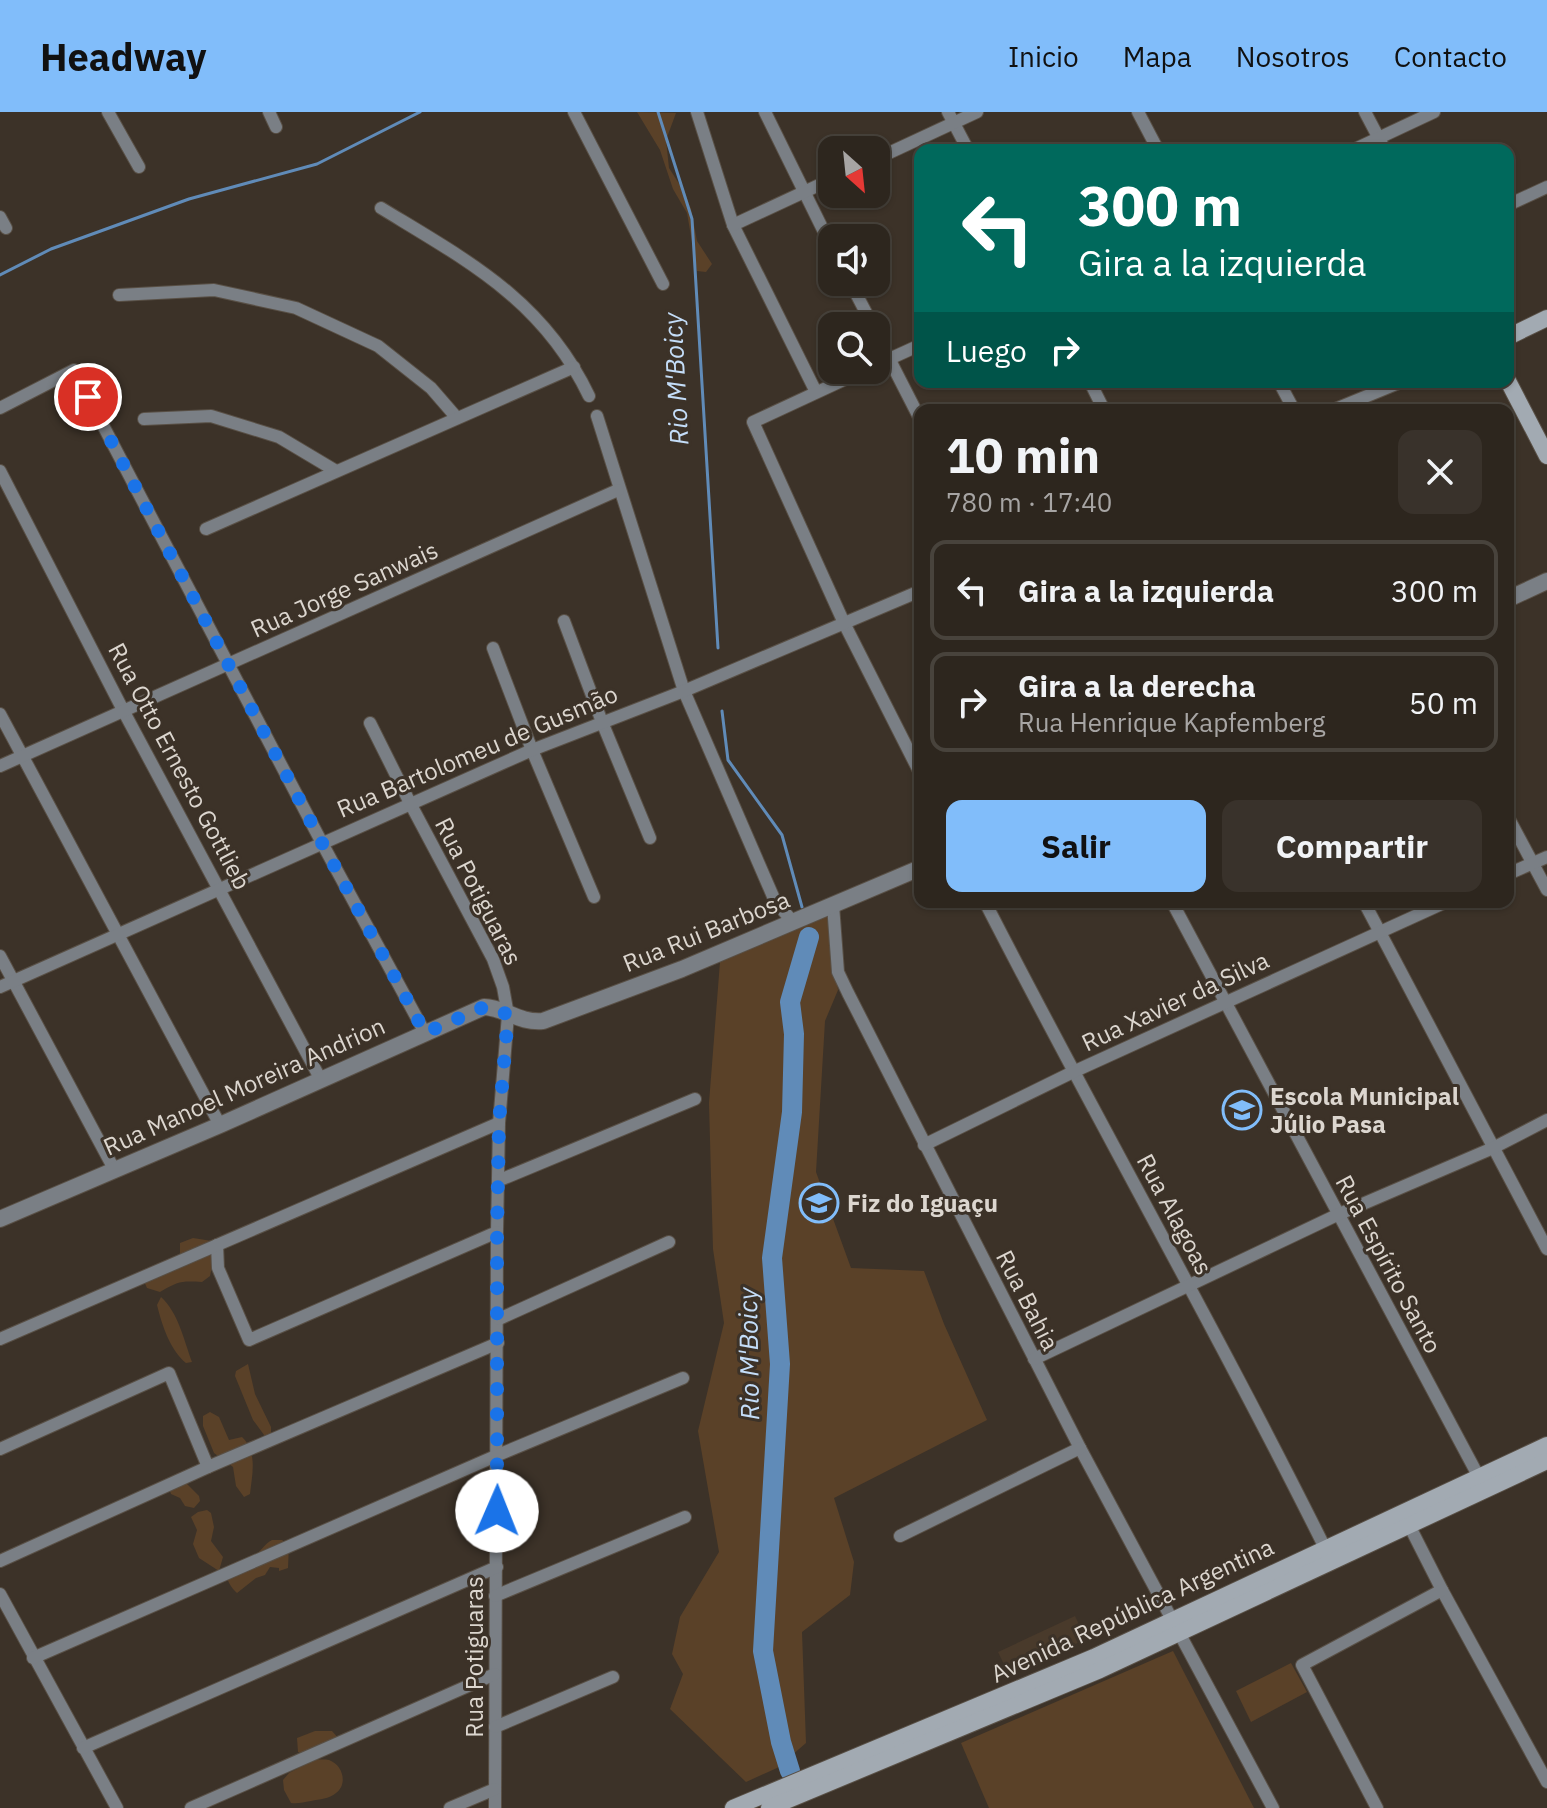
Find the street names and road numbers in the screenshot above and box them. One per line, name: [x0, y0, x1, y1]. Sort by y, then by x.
street label: Rua Jorge Sanwais: [245, 533, 443, 645]
street label: Rua Otto Ernesto Gottlieb: [101, 637, 259, 895]
street label: Rua Bartolomeu de Gusmão: [332, 677, 622, 825]
street label: Rua Potiguaras: [428, 812, 530, 970]
street label: Rua Rui Barbosa: [618, 883, 794, 979]
street label: Rua Xavier da Silva: [1076, 944, 1274, 1058]
street label: Rua Manoel Moreira Andrion: [98, 1009, 390, 1163]
street label: Rua Alagoas: [1130, 1148, 1220, 1280]
street label: Rua Espírito Santo: [1329, 1169, 1449, 1359]
street label: Rua Bahia: [989, 1244, 1067, 1356]
street label: Avenida República Argentina: [986, 1530, 1279, 1690]
street label: Rua Potiguaras: [458, 1576, 490, 1738]

